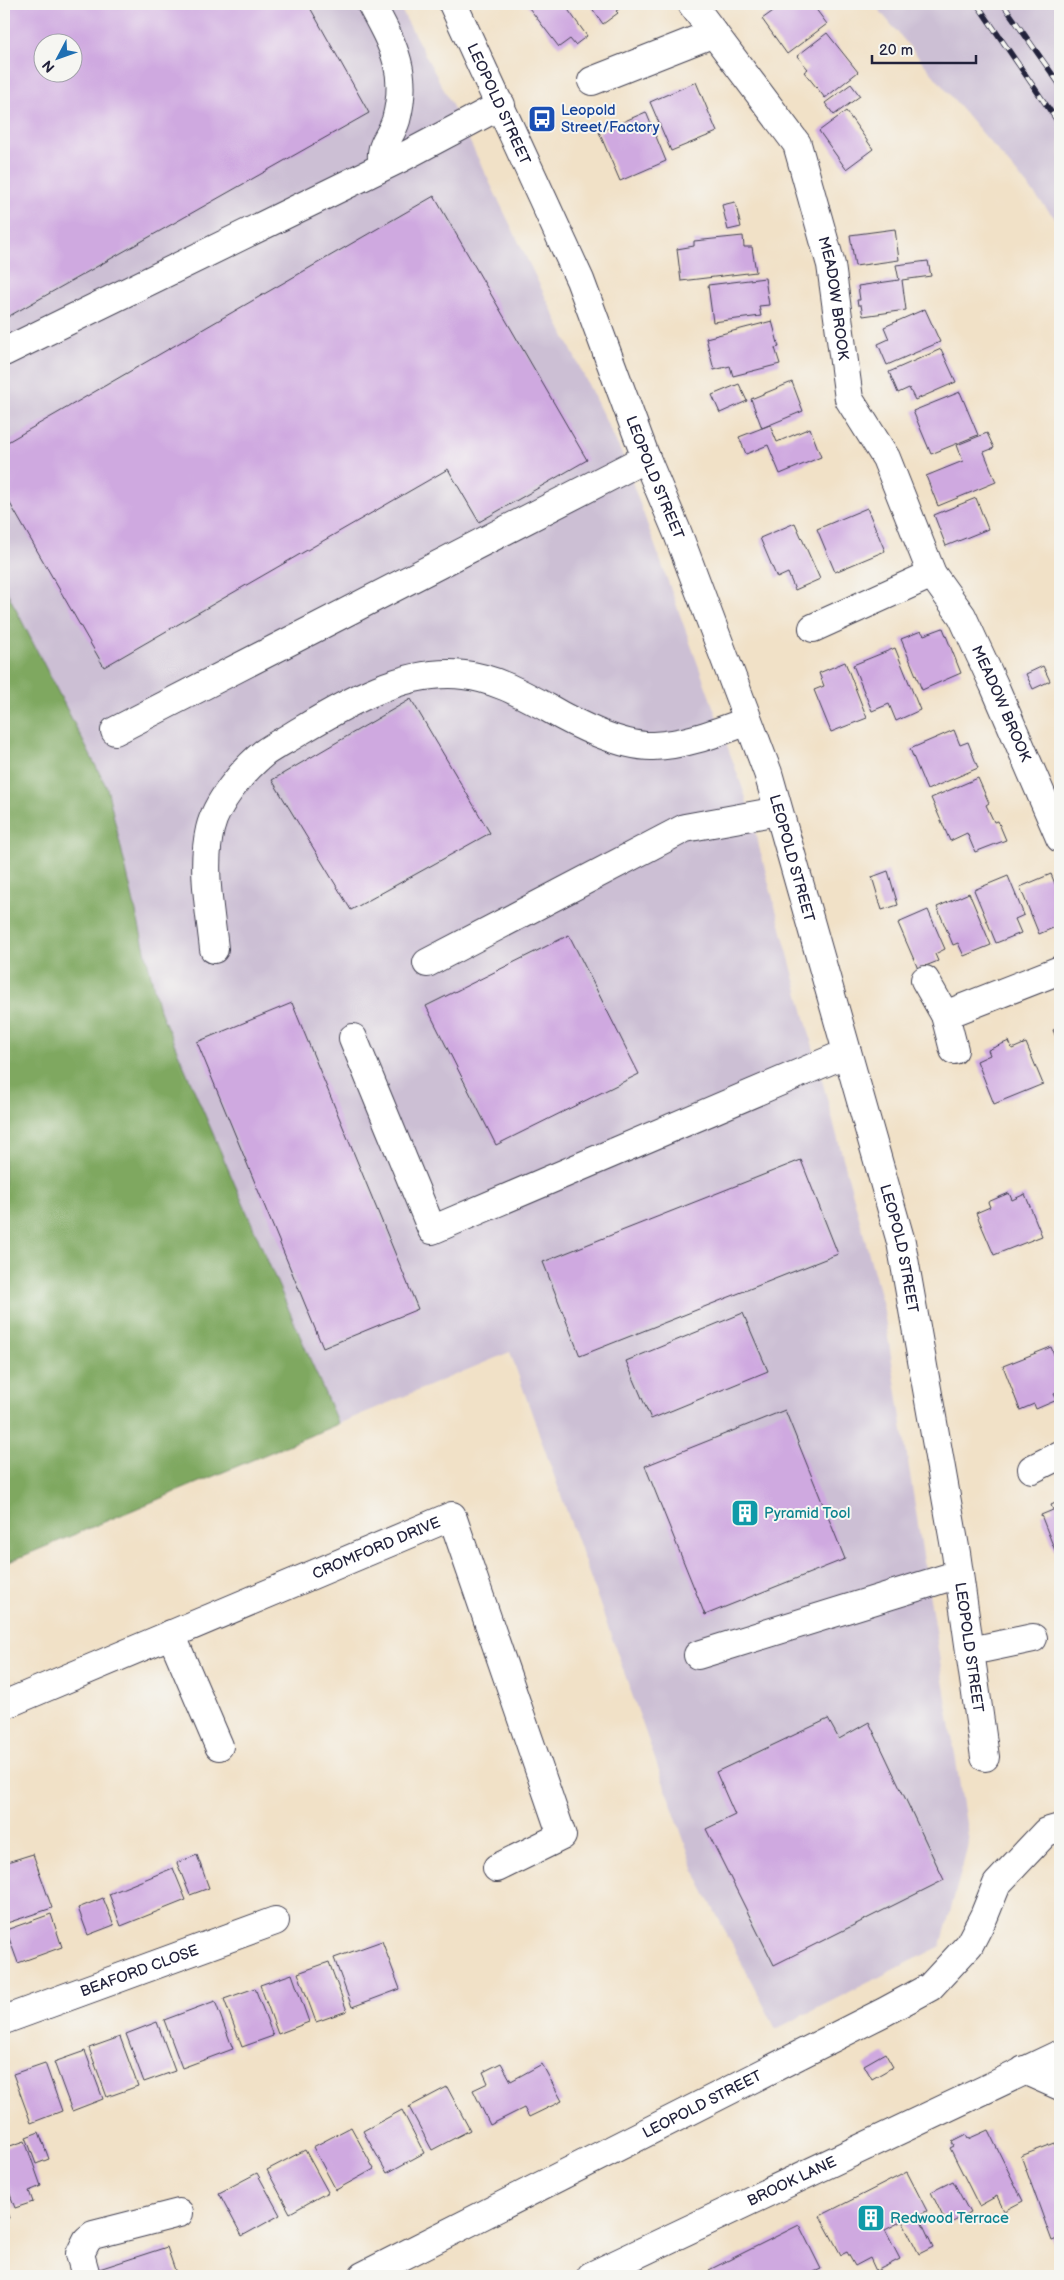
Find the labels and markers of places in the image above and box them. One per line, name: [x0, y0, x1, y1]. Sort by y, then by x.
place label: Leopold Street/Factory: [561, 101, 660, 137]
bus stop icon: Leopold Street/Factory: [527, 104, 557, 134]
building icon: Pyramid Tool: [730, 1498, 760, 1528]
place label: Pyramid Tool: [764, 1504, 850, 1523]
building icon: Redwood Terrace: [856, 2203, 886, 2233]
place label: Redwood Terrace: [890, 2209, 1009, 2228]

